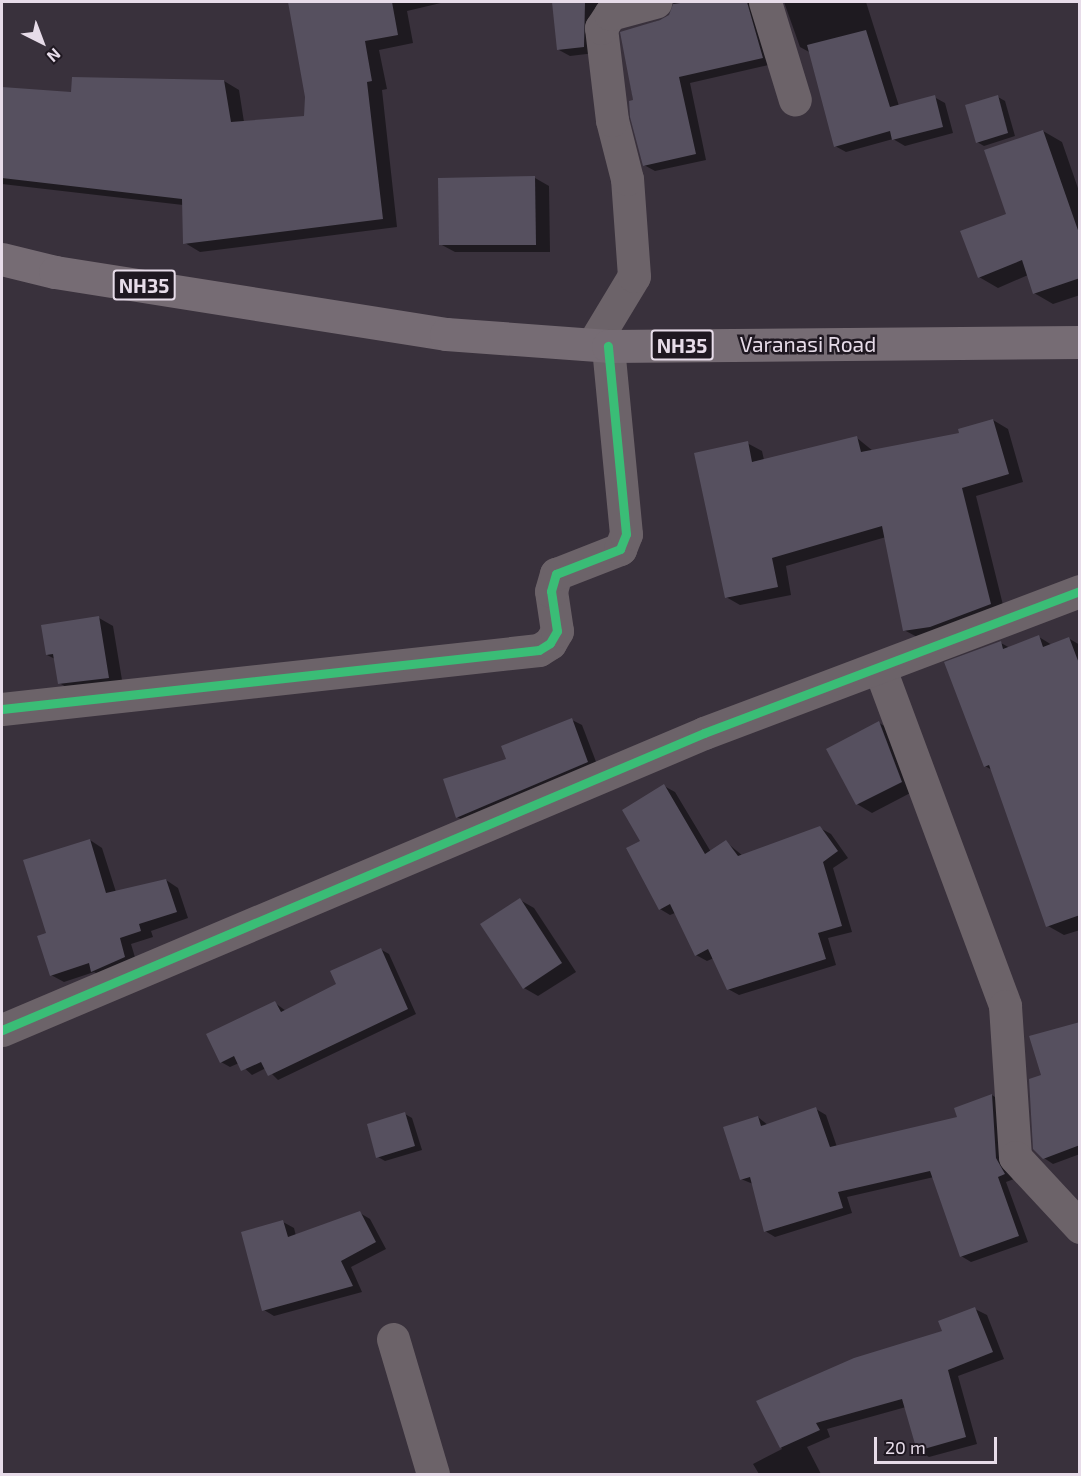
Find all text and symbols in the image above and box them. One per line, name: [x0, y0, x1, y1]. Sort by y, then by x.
north arrow: [12, 12, 72, 72]
text: N: [44, 45, 65, 67]
road number: NH35: [112, 268, 176, 302]
road number: NH35: [650, 328, 714, 362]
street label: Varanasi Road: [740, 331, 876, 357]
scale bar: [877, 1425, 1000, 1463]
text: 20 m: [885, 1436, 926, 1458]

